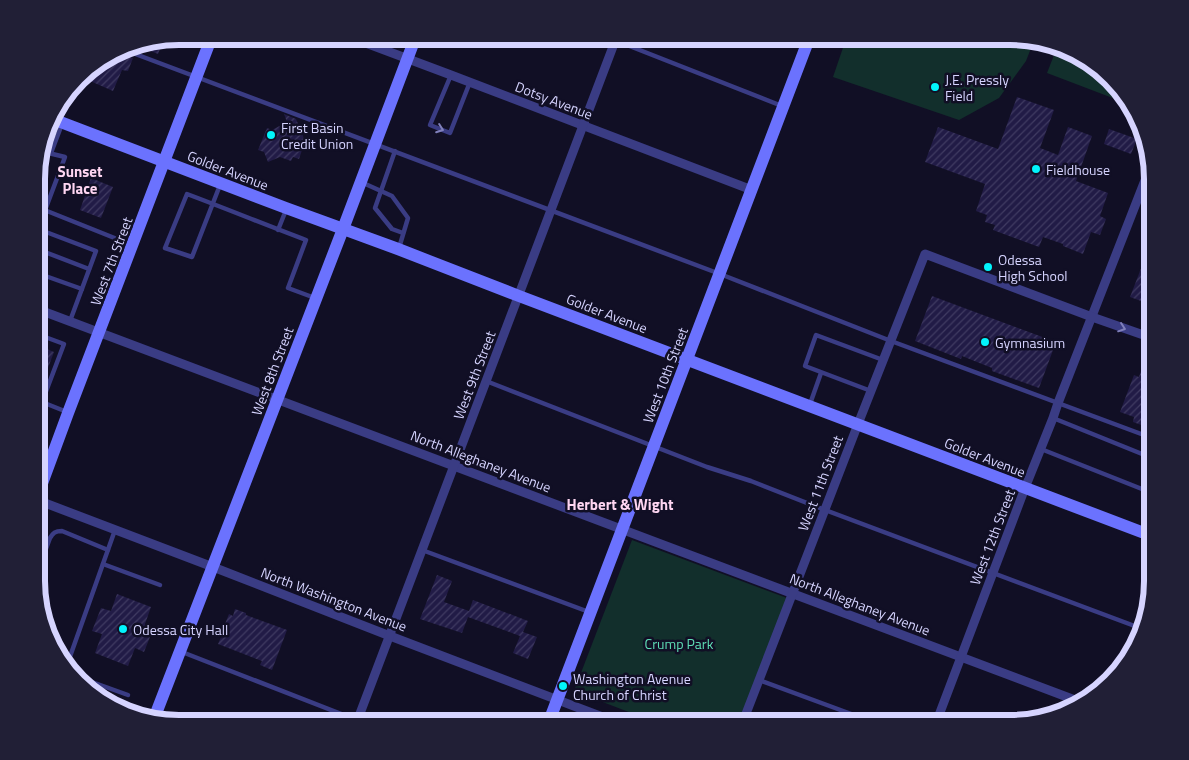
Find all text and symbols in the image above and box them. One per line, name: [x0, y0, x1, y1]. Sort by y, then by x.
place label: J.E. Pressly Field: [945, 69, 1009, 106]
street label: Dotsy Avenue: [512, 76, 596, 124]
marker: J.E. Pressly Field: [929, 81, 941, 93]
place label: First Basin Credit Union: [281, 117, 353, 154]
one-way arrow: [435, 123, 444, 133]
marker: First Basin Credit Union: [265, 129, 277, 141]
street label: Golder Avenue: [184, 145, 272, 195]
place label: Fieldhouse: [1046, 159, 1110, 180]
district label: Sunset Place: [58, 160, 103, 200]
marker: Fieldhouse: [1030, 163, 1042, 175]
street label: West 7th Street: [85, 214, 138, 308]
place label: Odessa High School: [998, 249, 1068, 286]
marker: Odessa High School: [982, 261, 994, 273]
street label: Golder Avenue: [563, 288, 651, 338]
one-way arrow: [1117, 322, 1126, 332]
street label: West 8th Street: [246, 324, 299, 418]
street label: West 10th Street: [637, 324, 693, 426]
street label: West 9th Street: [448, 328, 501, 422]
place label: Gymnasium: [995, 332, 1065, 353]
marker: Gymnasium: [979, 336, 991, 348]
street label: North Alleghaney Avenue: [408, 425, 554, 497]
street label: West 11th Street: [792, 432, 848, 534]
street label: Golder Avenue: [941, 432, 1029, 482]
street label: West 12th Street: [964, 486, 1020, 588]
district label: Herbert & Wight: [567, 493, 674, 516]
street label: North Washington Avenue: [258, 561, 410, 637]
street label: North Alleghaney Avenue: [787, 568, 933, 640]
place label: Odessa City Hall: [133, 619, 228, 640]
marker: Odessa City Hall: [117, 623, 129, 635]
park label: Crump Park: [645, 633, 714, 654]
place label: Washington Avenue Church of Christ: [573, 668, 691, 705]
marker: Washington Avenue Church of Christ: [557, 680, 569, 692]

